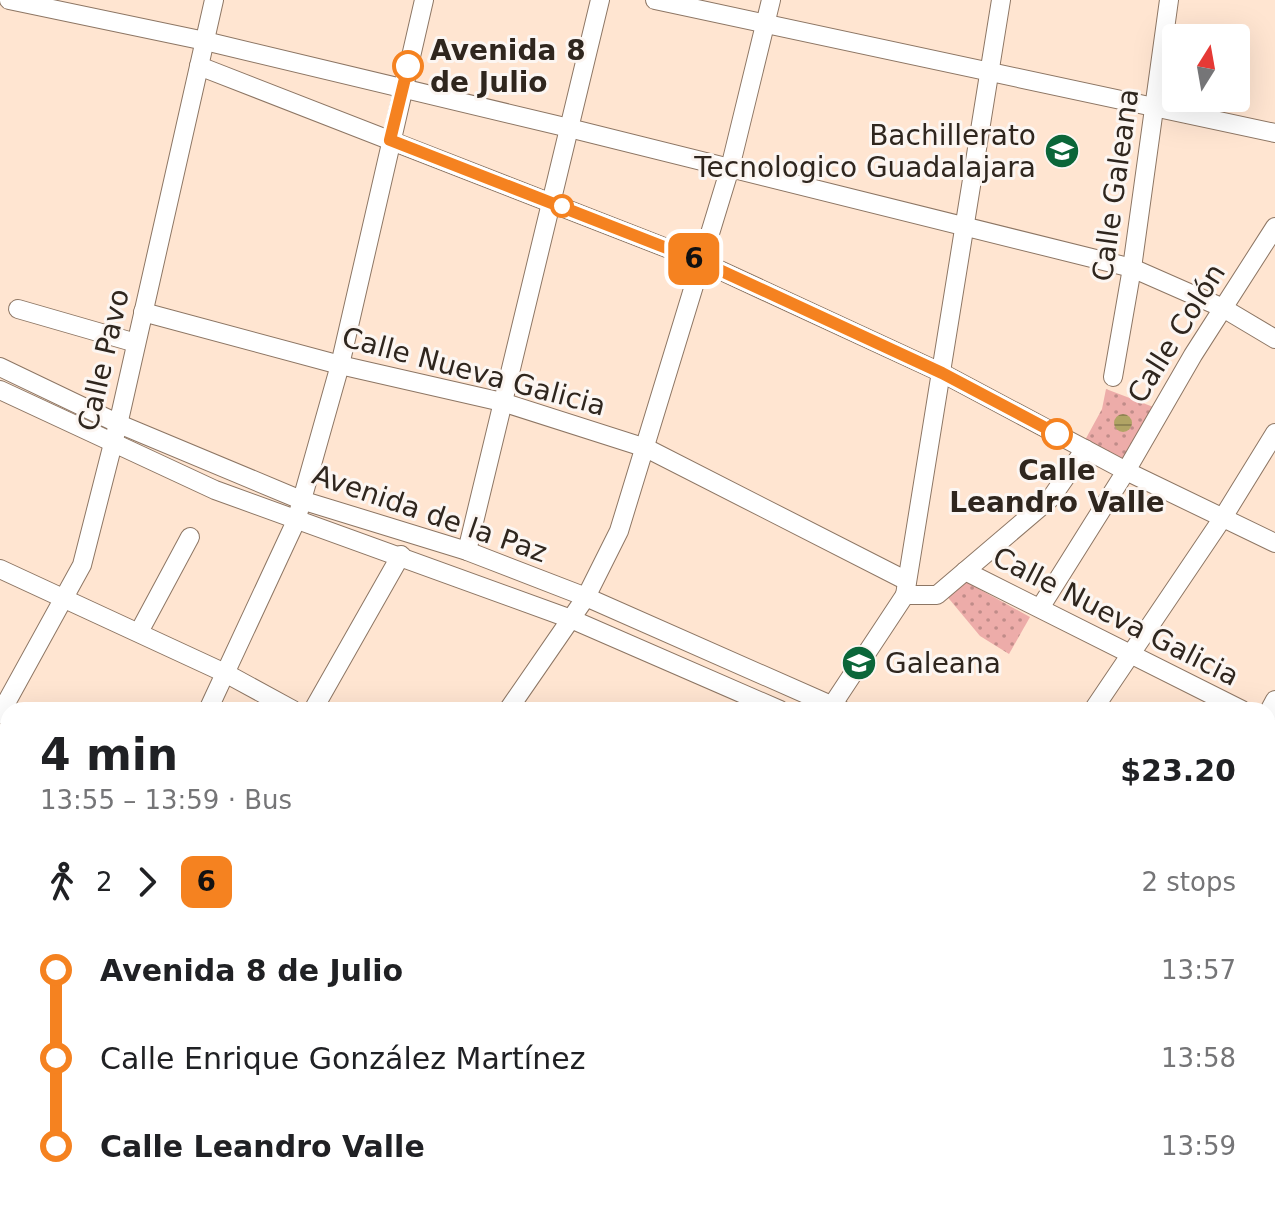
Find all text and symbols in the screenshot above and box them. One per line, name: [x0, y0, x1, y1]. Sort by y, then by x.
north arrow: [1162, 24, 1250, 112]
map controls: [1162, 24, 1250, 112]
place label: Avenida 8 de Julio: [430, 34, 586, 99]
marker: Avenida 8 de Julio: [393, 51, 423, 81]
street label: Calle Galeana: [1086, 87, 1145, 284]
place label: Bachillerato Tecnologico Guadalajara: [693, 119, 1036, 184]
school or university icon: Bachillerato Tecnologico Guadalajara: [1043, 132, 1081, 170]
unlabelled marker: [551, 195, 573, 217]
line badge: 6: [668, 233, 720, 285]
text: 6: [684, 242, 704, 275]
street label: Calle Colón: [1121, 258, 1232, 409]
street label: Calle Pavo: [71, 286, 136, 434]
street label: Calle Nueva Galicia: [338, 320, 609, 423]
marker: Calle Leandro Valle: [1042, 419, 1072, 449]
place label: Calle Leandro Valle: [949, 454, 1165, 519]
street label: Avenida de la Paz: [308, 458, 551, 569]
street label: Calle Nueva Galicia: [987, 540, 1244, 693]
school or university icon: Galeana: [840, 644, 878, 682]
place label: Galeana: [885, 647, 1001, 680]
text: 4 min: [40, 729, 178, 780]
text: $23.20: [1120, 753, 1236, 788]
text: 13:55 – 13:59 · Bus: [40, 785, 292, 815]
icon: walk: [40, 860, 84, 904]
icon: forward: [125, 860, 169, 904]
text: 6: [197, 865, 216, 898]
text: 2: [96, 867, 113, 897]
text: 2 stops: [1141, 867, 1236, 897]
text: Avenida 8 de Julio: [100, 953, 403, 988]
text: 13:57: [1161, 955, 1236, 985]
text: Calle Enrique González Martínez: [100, 1041, 585, 1076]
text: 13:58: [1161, 1043, 1236, 1073]
text: Calle Leandro Valle: [100, 1129, 425, 1164]
text: 13:59: [1161, 1131, 1236, 1161]

